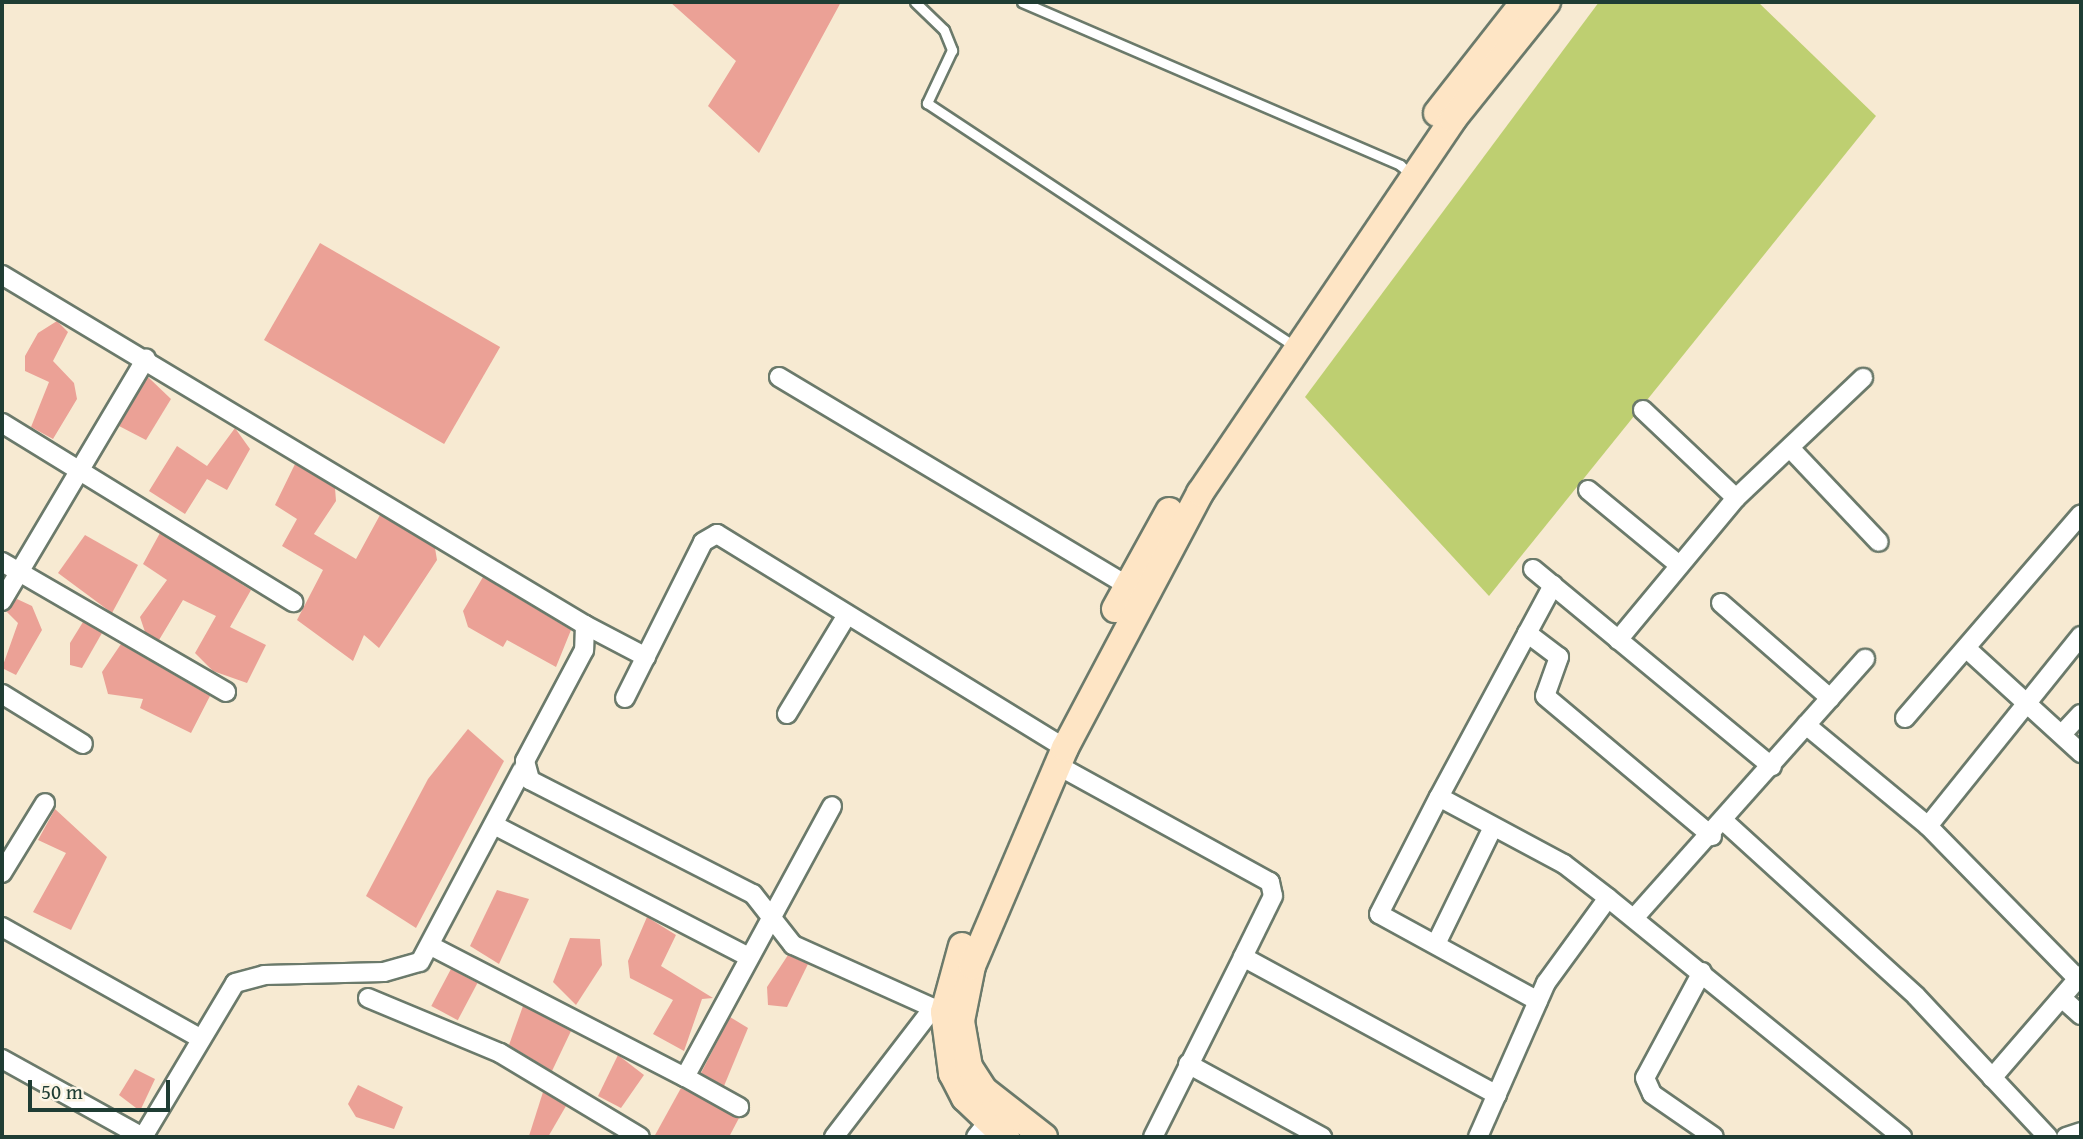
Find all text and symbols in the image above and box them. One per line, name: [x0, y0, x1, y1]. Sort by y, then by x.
scale bar: [32, 1066, 173, 1110]
text: 50 m: [41, 1076, 83, 1107]

